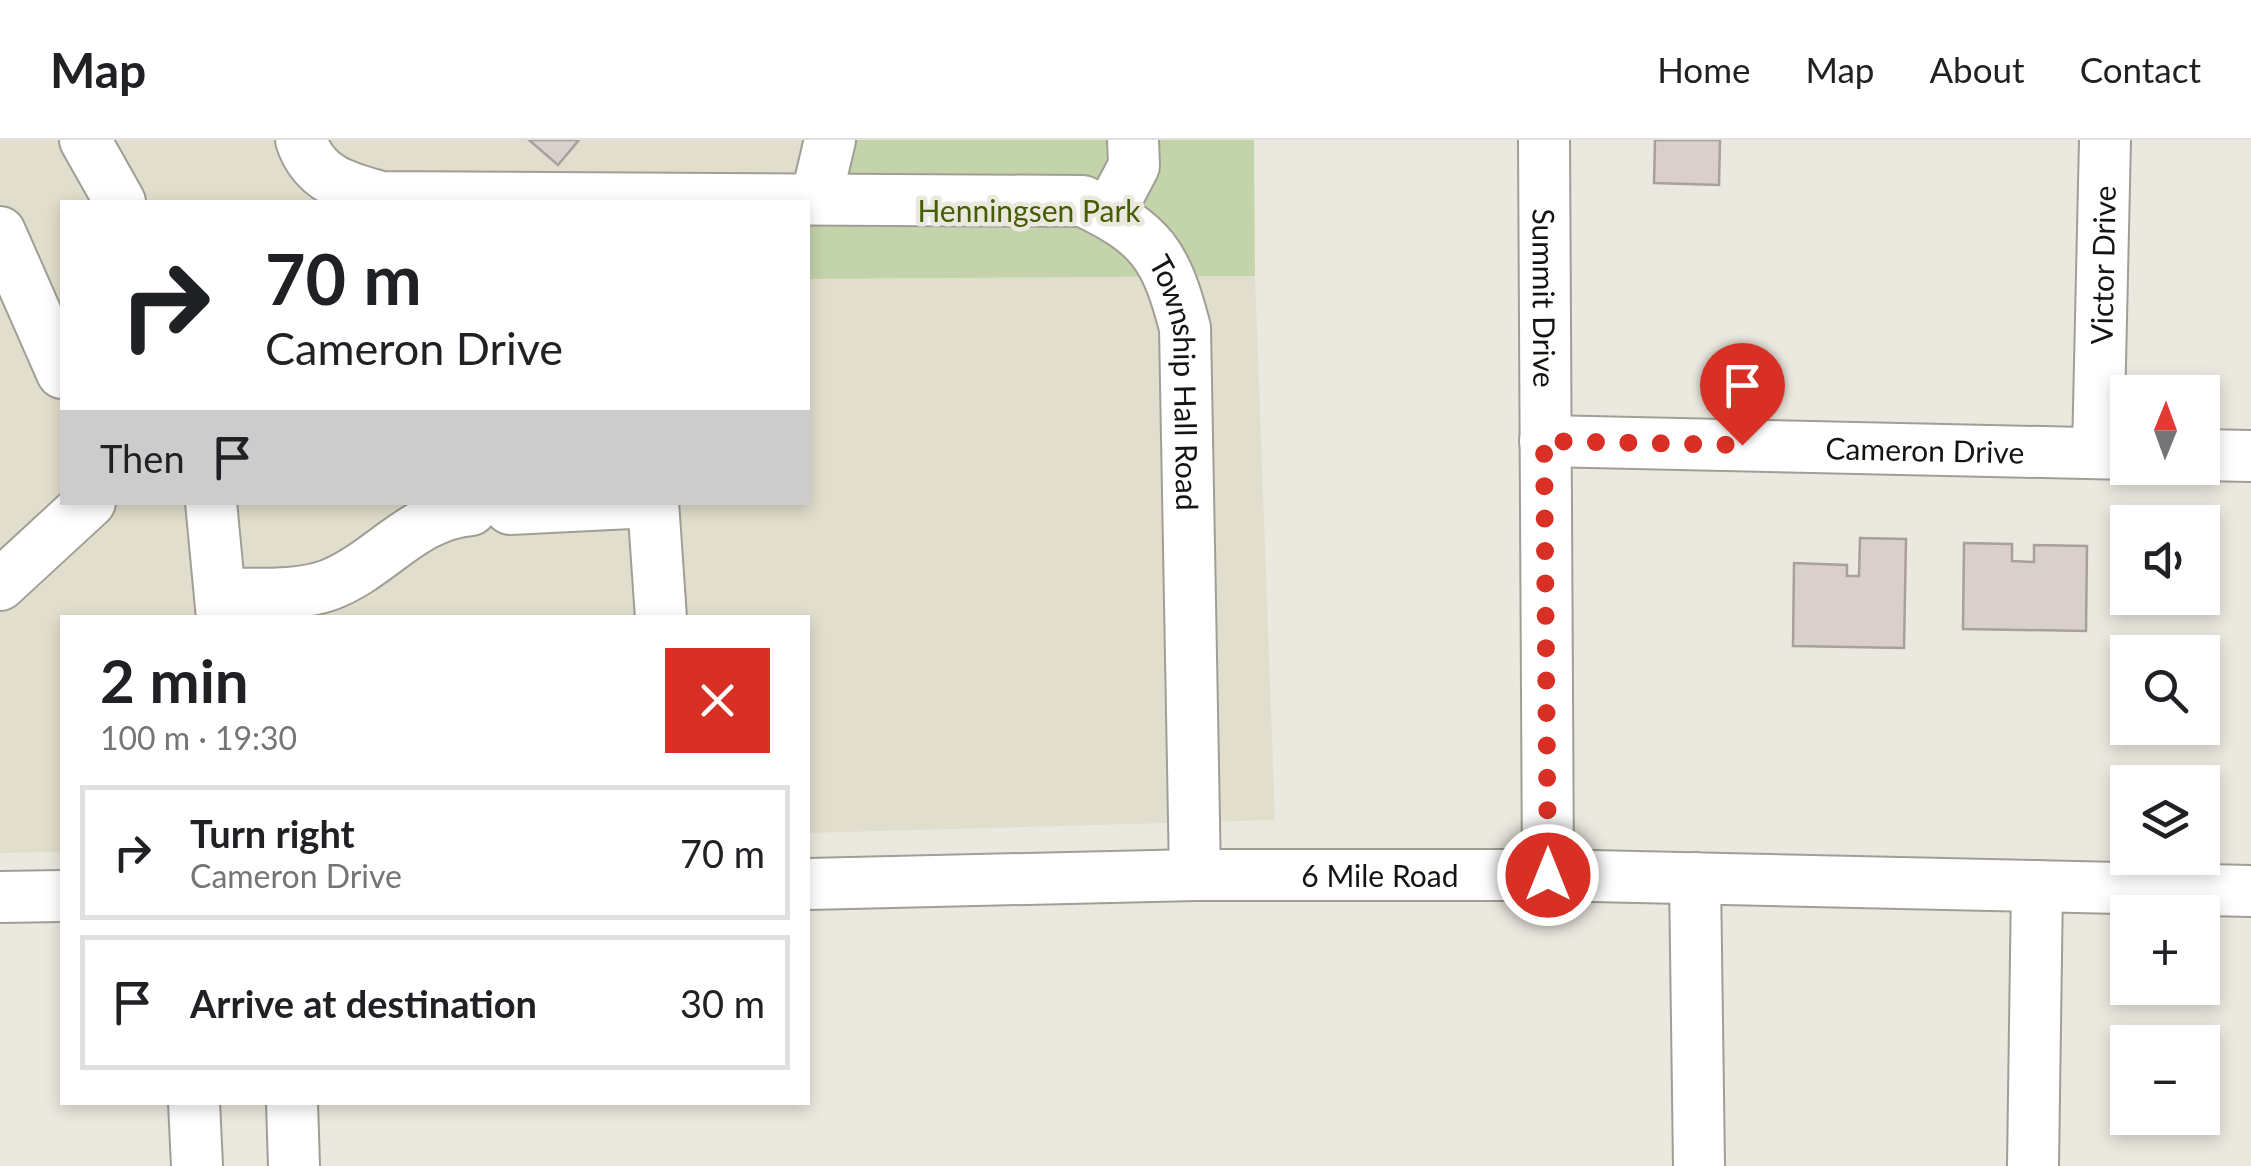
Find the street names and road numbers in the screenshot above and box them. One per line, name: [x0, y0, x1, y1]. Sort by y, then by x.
street label: Victor Drive: [2082, 185, 2122, 345]
street label: Summit Drive: [1526, 208, 1563, 388]
street label: Township Hall Road: [1143, 248, 1206, 511]
street label: Cameron Drive: [1825, 429, 2025, 470]
street label: 6 Mile Road: [1301, 857, 1458, 893]

